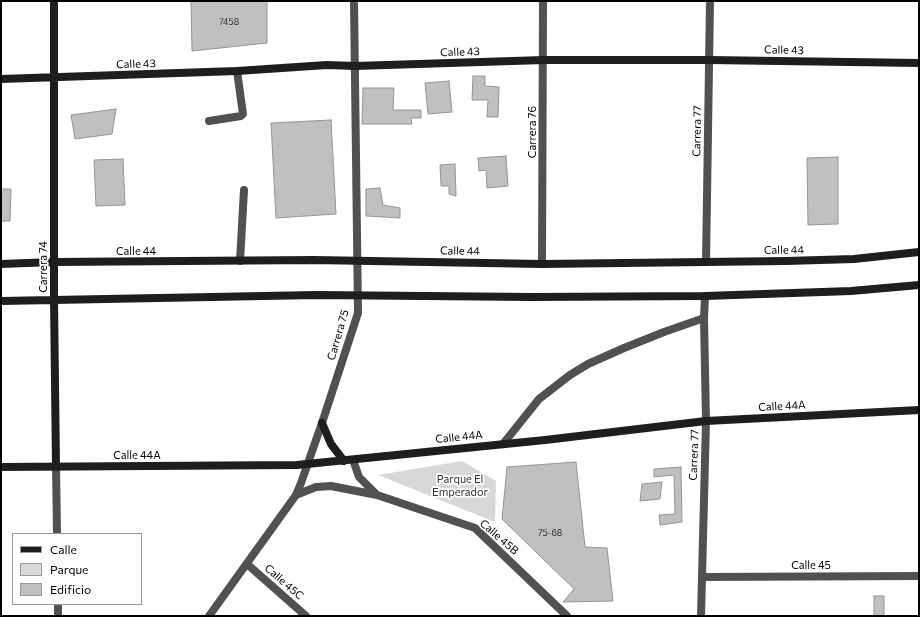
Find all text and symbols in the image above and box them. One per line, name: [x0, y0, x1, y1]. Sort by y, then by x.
house number: 7458: [219, 17, 239, 27]
street label: Calle 43: [764, 43, 804, 57]
street label: Calle 43: [440, 45, 480, 59]
street label: Calle 43: [116, 57, 156, 71]
street label: Carrera 77: [690, 105, 704, 157]
street label: Carrera 76: [525, 106, 539, 158]
street label: Carrera 74: [36, 241, 50, 293]
street label: Calle 44: [764, 243, 804, 257]
street label: Calle 44: [116, 244, 156, 258]
street label: Calle 44: [440, 244, 480, 258]
street label: Carrera 75: [324, 308, 352, 362]
street label: Calle 44A: [758, 398, 806, 414]
street label: Calle 44A: [435, 428, 483, 446]
street label: Carrera 77: [687, 429, 701, 481]
street label: Calle 44A: [113, 448, 161, 462]
park label: Parque El Emperador: [432, 472, 488, 498]
street label: Calle 45B: [477, 517, 521, 557]
house number: 75-68: [538, 528, 562, 538]
legend: [12, 533, 142, 605]
text: Calle: [50, 542, 77, 556]
street label: Calle 45: [791, 558, 831, 572]
text: Parque: [50, 562, 88, 576]
street label: Calle 45C: [262, 562, 306, 602]
text: Edificio: [50, 582, 91, 596]

